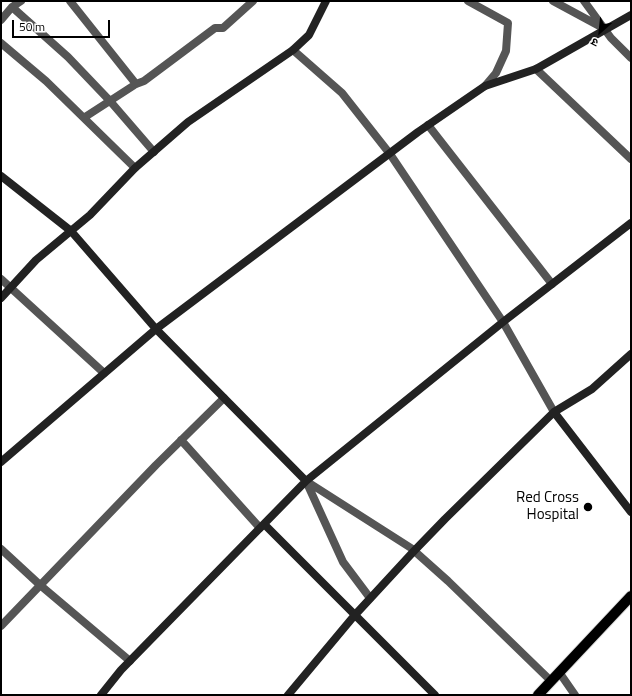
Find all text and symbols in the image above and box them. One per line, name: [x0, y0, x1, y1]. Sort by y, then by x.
scale bar: [14, 12, 112, 38]
north arrow: [580, 12, 620, 52]
text: 50 m: [19, 17, 45, 36]
text: उ: [588, 34, 601, 51]
place label: Red Cross Hospital: [516, 489, 579, 524]
marker: Red Cross Hospital: [582, 501, 594, 513]

